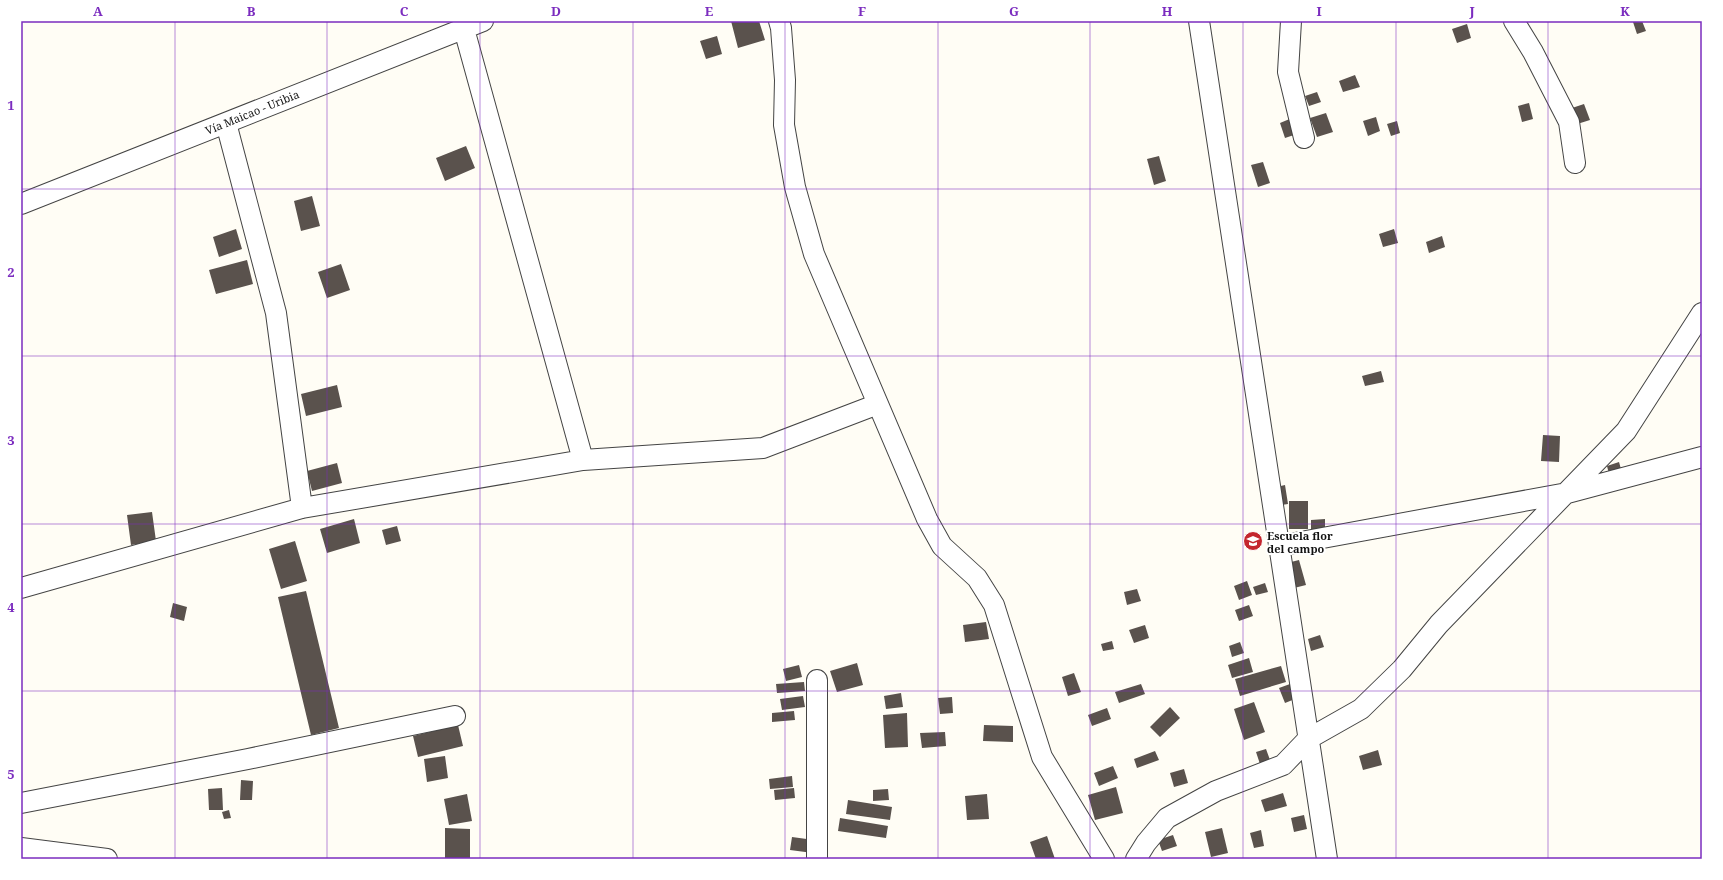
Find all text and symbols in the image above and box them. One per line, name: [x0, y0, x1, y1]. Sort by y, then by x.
text: A: [93, 2, 103, 20]
text: B: [247, 2, 256, 20]
text: C: [400, 2, 409, 20]
text: D: [551, 2, 561, 20]
text: E: [705, 2, 714, 20]
text: F: [858, 2, 866, 20]
text: G: [1009, 2, 1019, 20]
text: H: [1162, 2, 1173, 20]
text: I: [1316, 2, 1322, 20]
text: J: [1468, 2, 1475, 20]
text: K: [1620, 2, 1630, 20]
street label: Vía Maicao - Uribia: [203, 86, 301, 138]
text: 1: [7, 96, 15, 114]
text: 2: [7, 263, 15, 281]
text: 3: [7, 431, 15, 449]
place label: Escuela flor del campo: [1267, 528, 1333, 556]
school or university icon: Escuela flor del campo: [1242, 530, 1264, 552]
text: 4: [7, 598, 15, 616]
text: 5: [7, 765, 15, 783]

